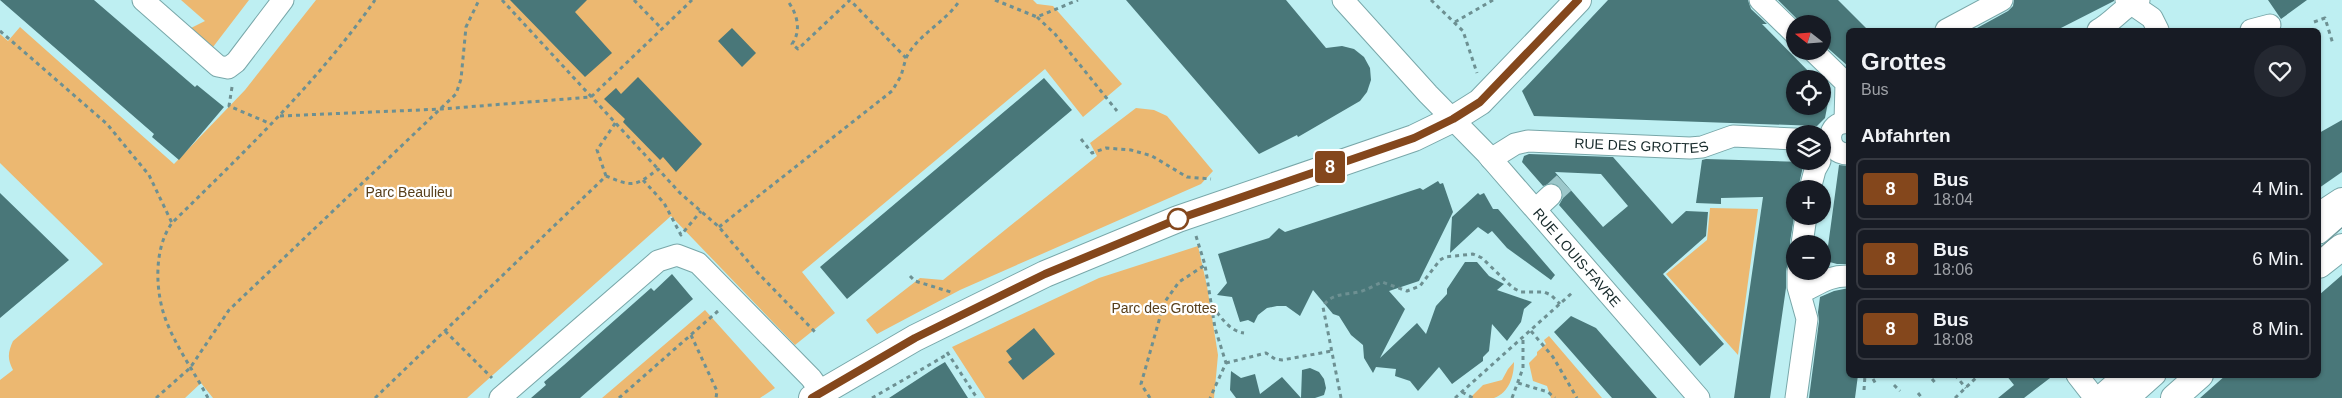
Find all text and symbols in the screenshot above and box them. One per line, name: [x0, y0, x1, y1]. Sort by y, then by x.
north arrow: [1786, 15, 1831, 60]
map controls: [1786, 15, 1831, 280]
button: heart: [2254, 45, 2306, 97]
text: Grottes: [1861, 48, 1946, 75]
button: locate: [1786, 70, 1831, 115]
text: Bus: [1861, 81, 1889, 98]
button: layers: [1786, 125, 1831, 170]
text: Abfahrten: [1861, 125, 1951, 146]
street label: RUE DES GROTTES: [1574, 135, 1710, 156]
line badge: 8: [1314, 151, 1346, 183]
text: 8: [1325, 157, 1335, 177]
text: Bus: [1933, 169, 1969, 190]
text: 4 Min.: [2252, 178, 2304, 199]
text: 8: [1885, 179, 1896, 199]
button: +: [1786, 180, 1831, 225]
park label: Parc Beaulieu: [365, 184, 453, 200]
text: 18:04: [1933, 191, 1973, 208]
street label: RUE LOUIS-FAVRE: [1530, 205, 1624, 310]
unlabelled marker: [1167, 208, 1189, 230]
button: −: [1786, 235, 1831, 280]
text: Bus: [1933, 239, 1969, 260]
text: 6 Min.: [2252, 248, 2304, 269]
text: 8: [1885, 249, 1896, 269]
text: 18:06: [1933, 261, 1973, 278]
park label: Parc des Grottes: [1111, 300, 1217, 316]
text: Bus: [1933, 309, 1969, 330]
text: 8 Min.: [2252, 318, 2304, 339]
text: 8: [1885, 319, 1896, 339]
text: 18:08: [1933, 331, 1973, 348]

